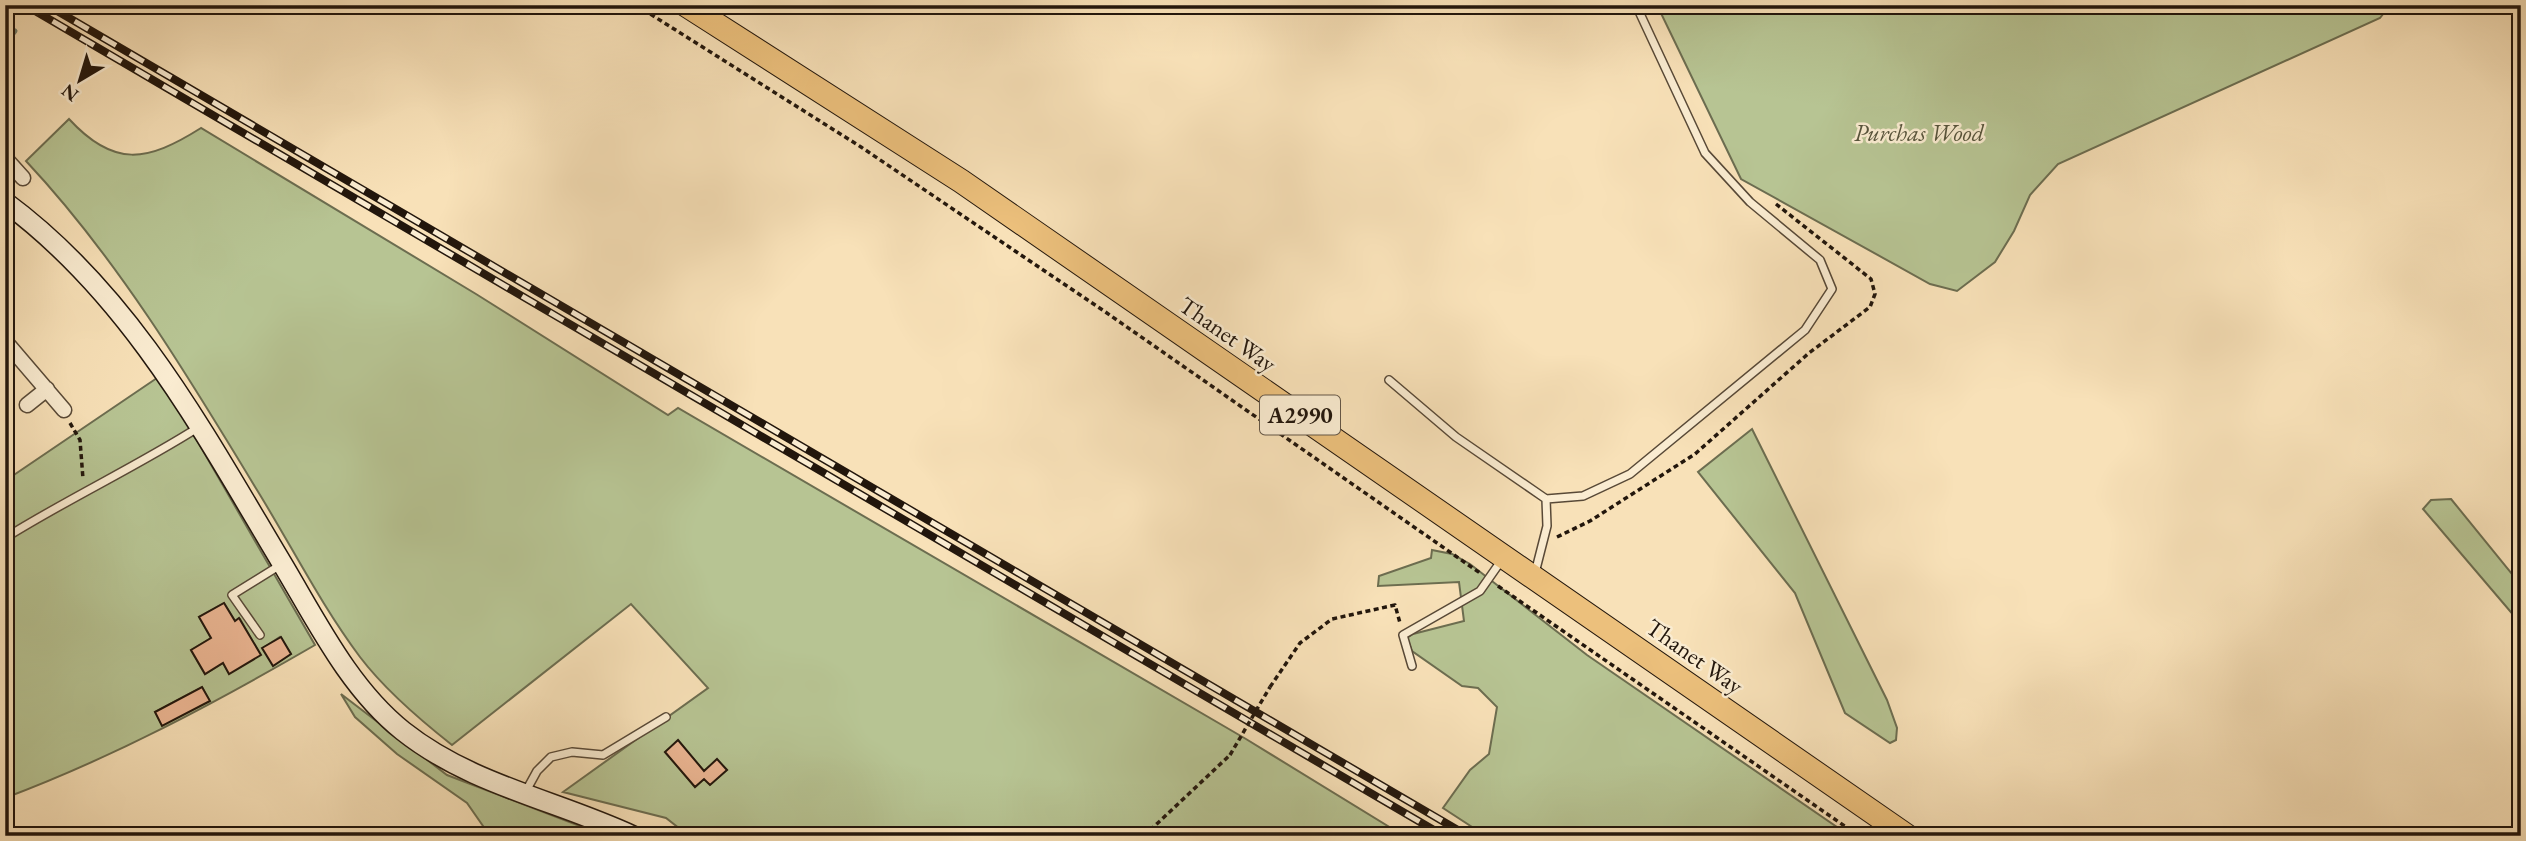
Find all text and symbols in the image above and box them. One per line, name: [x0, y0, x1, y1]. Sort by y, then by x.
north arrow: [46, 46, 116, 116]
text: N: [56, 78, 84, 108]
park label: Purchas Wood: [1854, 117, 1985, 148]
street label: Thanet Way: [1173, 289, 1283, 379]
road number: A2990: [1260, 396, 1340, 434]
street label: Thanet Way: [1640, 611, 1750, 701]

